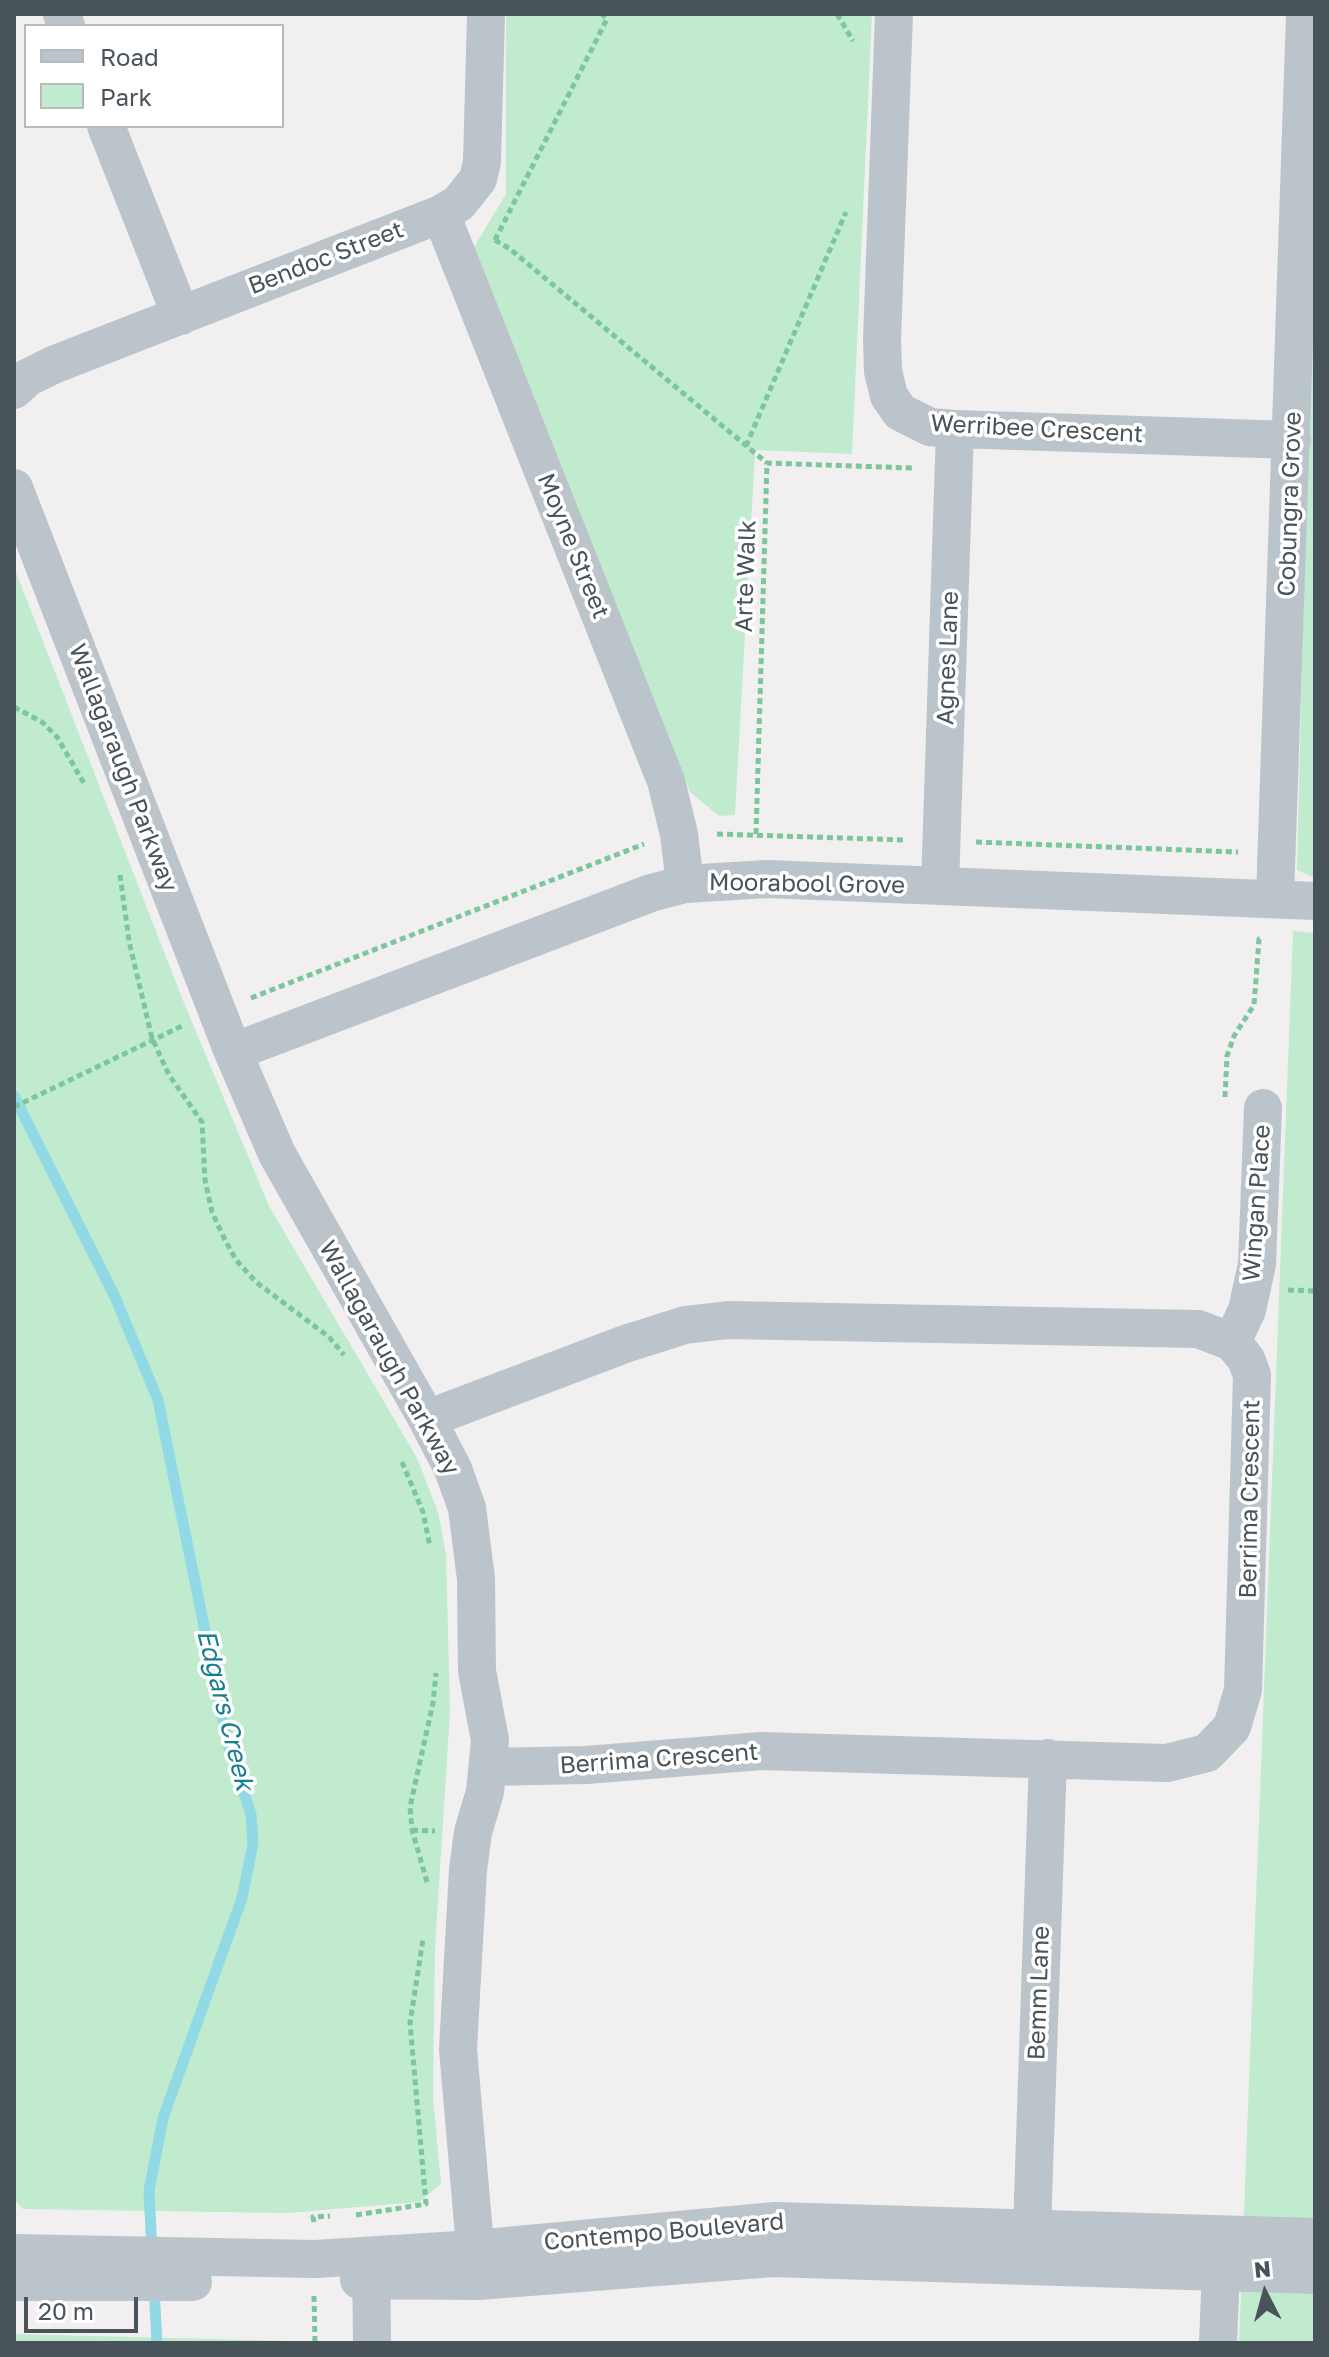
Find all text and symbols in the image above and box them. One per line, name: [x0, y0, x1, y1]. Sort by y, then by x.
legend: [24, 24, 284, 128]
text: Road: [100, 42, 159, 71]
text: Park: [100, 82, 152, 111]
street label: Bendoc Street: [244, 215, 408, 301]
street label: Werribee Crescent: [930, 409, 1144, 449]
street label: Cobungra Grove: [1272, 411, 1308, 597]
street label: Moyne Street: [531, 469, 615, 623]
street label: Arte Walk: [730, 519, 762, 633]
street label: Agnes Lane: [931, 590, 965, 726]
street label: Wallagaraugh Parkway: [62, 640, 184, 896]
street label: Moorabool Grove: [709, 868, 905, 900]
street label: Wingan Place: [1237, 1124, 1277, 1282]
street label: Wallagaraugh Parkway: [313, 1236, 465, 1480]
street label: Berrima Crescent: [1234, 1399, 1266, 1599]
water label: Edgars Creek: [190, 1626, 260, 1794]
street label: Berrima Crescent: [559, 1738, 759, 1780]
street label: Bemm Lane: [1022, 1925, 1056, 2061]
street label: Contempo Boulevard: [543, 2207, 785, 2257]
north arrow: [1225, 2253, 1305, 2333]
text: N: [1253, 2254, 1272, 2283]
scale bar: [28, 2281, 142, 2331]
text: 20 m: [38, 2296, 94, 2325]

